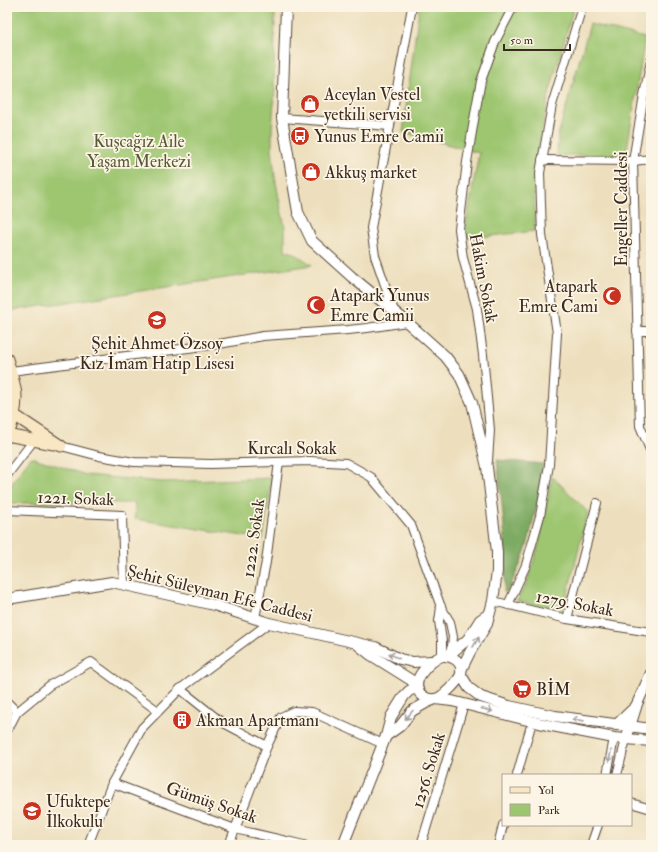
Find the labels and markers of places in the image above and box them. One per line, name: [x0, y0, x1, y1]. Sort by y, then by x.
place label: Aceylan Vestel yetkili servisi: [323, 84, 421, 126]
shop icon: Aceylan Vestel yetkili servisi: [299, 93, 321, 115]
bus stop icon: Yunus Emre Camii: [289, 125, 311, 147]
place label: Yunus Emre Camii: [314, 126, 444, 147]
shop icon: Akkuş market: [300, 161, 322, 183]
place label: Akkuş market: [324, 162, 418, 183]
place label: Atapark Emre Cami: [519, 276, 598, 317]
place label: Atapark Yunus Emre Camii: [329, 285, 429, 326]
mosque icon: Atapark Emre Cami: [601, 285, 623, 307]
mosque icon: Atapark Yunus Emre Camii: [305, 294, 327, 316]
school or university icon: Şehit Ahmet Özsoy Kız İmam Hatip Lisesi: [146, 309, 168, 331]
place label: Şehit Ahmet Özsoy Kız İmam Hatip Lisesi: [79, 332, 235, 375]
supermarket icon: BİM: [511, 678, 533, 700]
place label: BİM: [536, 678, 570, 700]
building icon: Akman Apartmanı: [171, 709, 193, 731]
place label: Akman Apartmanı: [195, 710, 320, 732]
place label: Ufuktepe İlkokulu: [46, 791, 110, 832]
school or university icon: Ufuktepe İlkokulu: [21, 800, 43, 822]

